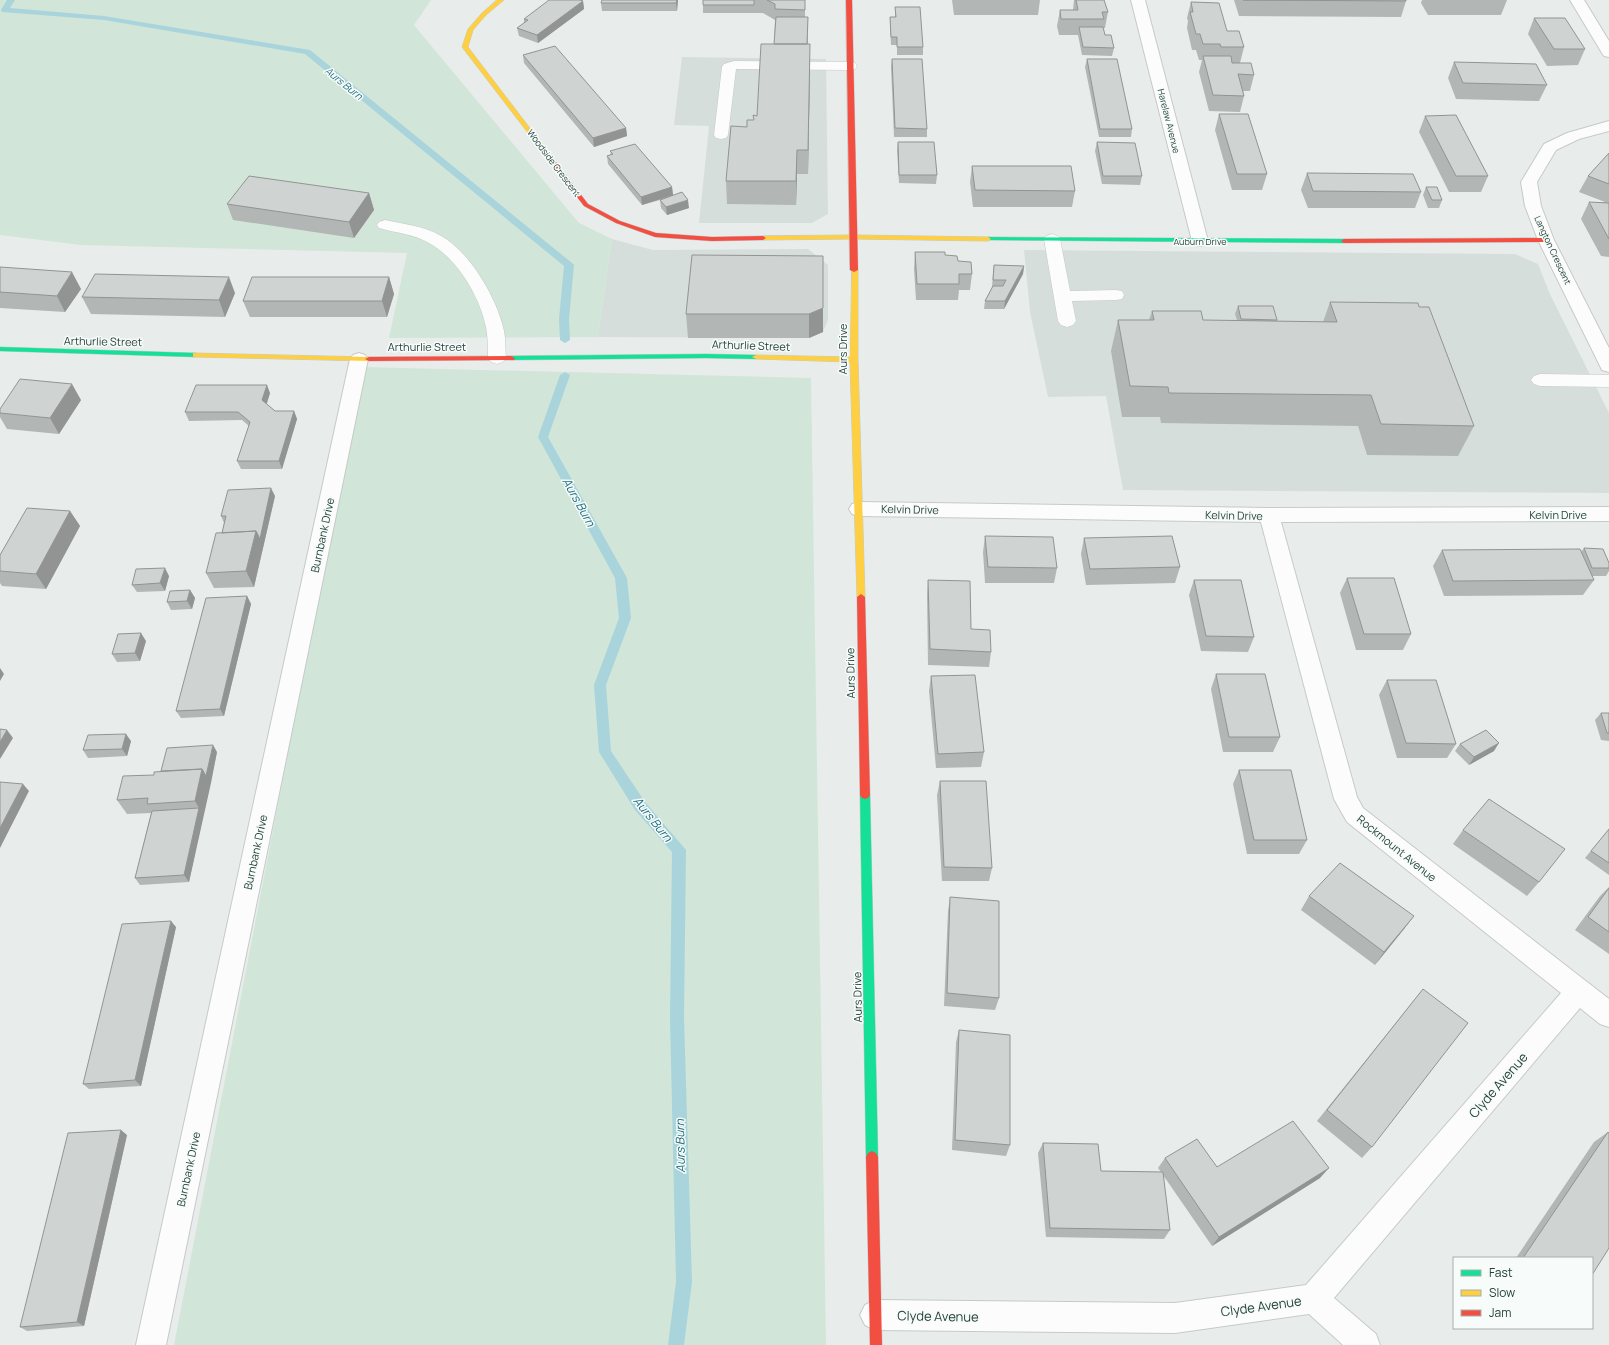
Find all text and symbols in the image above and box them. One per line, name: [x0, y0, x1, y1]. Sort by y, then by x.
water label: Aurs Burn: [322, 64, 367, 103]
street label: Harelaw Avenue: [1155, 87, 1183, 155]
street label: Woodside Crescent: [524, 127, 584, 200]
street label: Langton Crescent: [1531, 213, 1575, 287]
street label: Auburn Drive: [1173, 235, 1227, 248]
street label: Aurs Drive: [835, 323, 850, 374]
street label: Arthurlie Street: [64, 333, 142, 349]
street label: Arthurlie Street: [712, 336, 790, 354]
street label: Arthurlie Street: [388, 339, 466, 354]
water label: Aurs Burn: [559, 474, 600, 530]
street label: Burnbank Drive: [307, 496, 337, 574]
street label: Kelvin Drive: [881, 501, 940, 517]
street label: Kelvin Drive: [1205, 507, 1264, 523]
street label: Kelvin Drive: [1529, 507, 1587, 522]
street label: Aurs Drive: [842, 647, 858, 699]
water label: Aurs Burn: [630, 793, 677, 846]
street label: Rockmount Avenue: [1354, 811, 1440, 885]
street label: Burnbank Drive: [240, 813, 270, 891]
street label: Aurs Drive: [849, 971, 865, 1023]
street label: Clyde Avenue: [1465, 1048, 1532, 1122]
water label: Aurs Burn: [671, 1118, 689, 1173]
street label: Burnbank Drive: [173, 1130, 203, 1208]
legend: [1453, 1257, 1593, 1329]
text: Fast: [1489, 1264, 1513, 1281]
text: Slow: [1489, 1284, 1515, 1301]
street label: Clyde Avenue: [1219, 1291, 1303, 1321]
text: Jam: [1489, 1304, 1511, 1321]
street label: Clyde Avenue: [897, 1306, 979, 1326]

